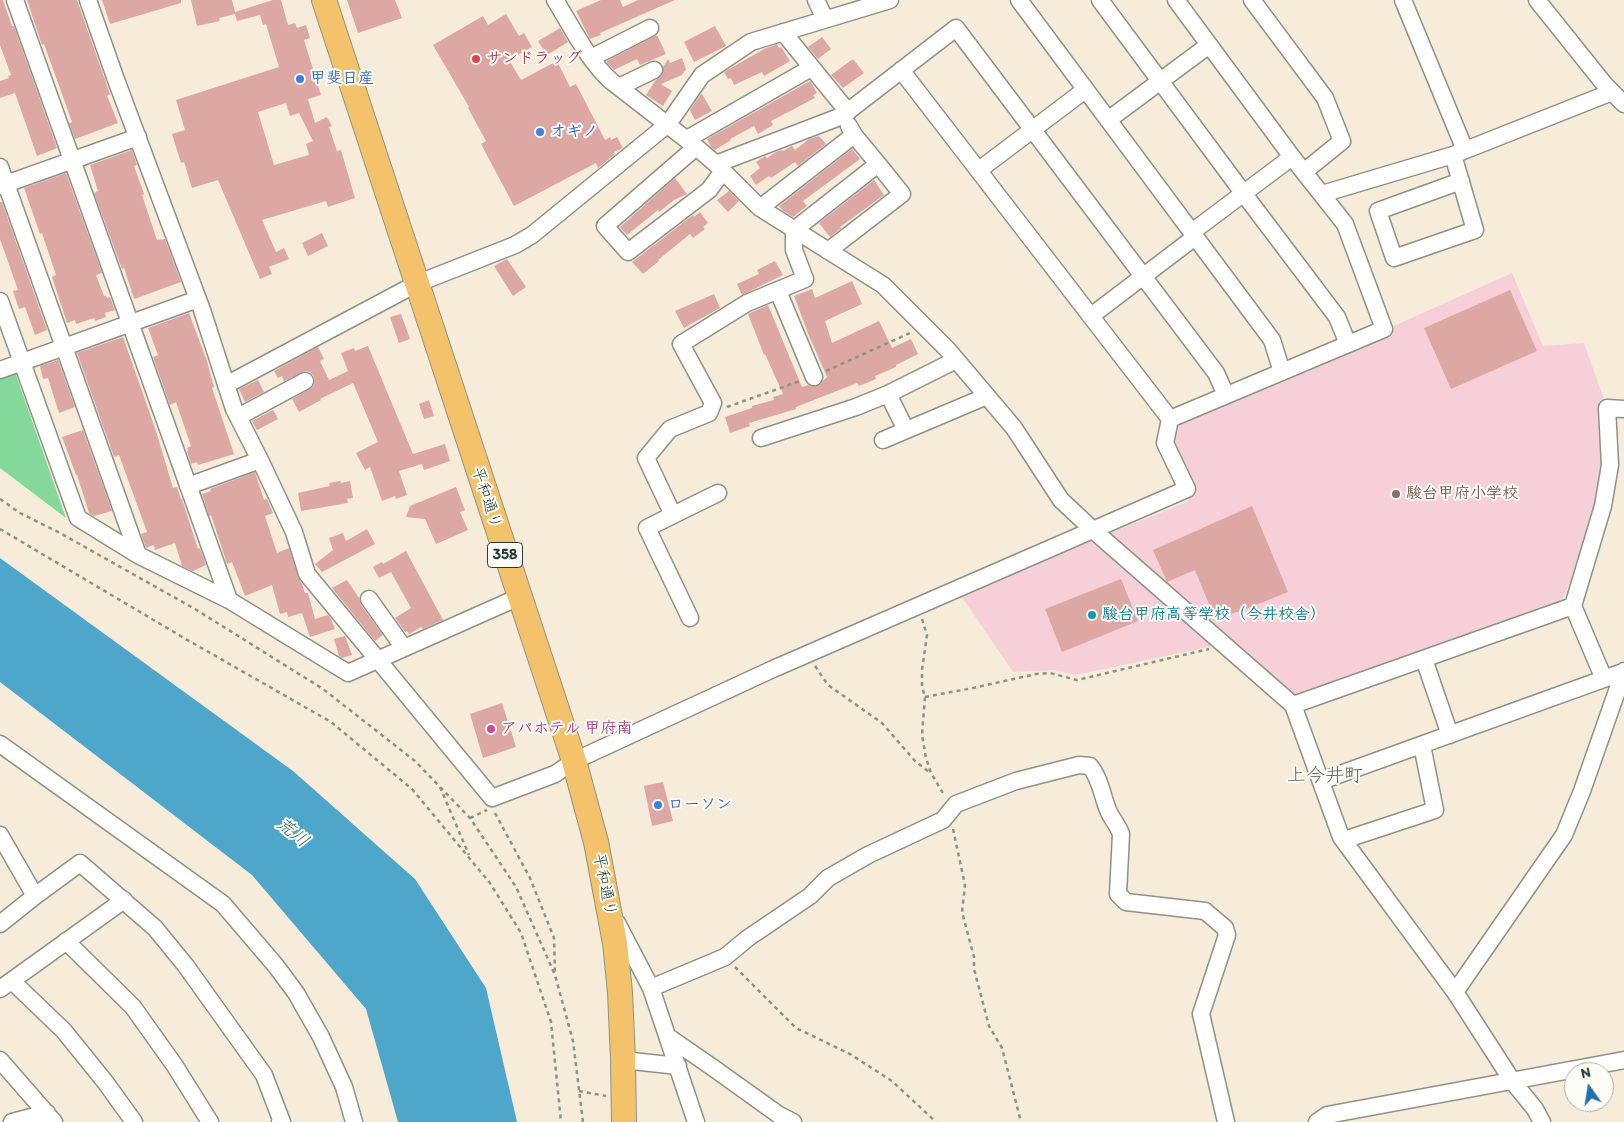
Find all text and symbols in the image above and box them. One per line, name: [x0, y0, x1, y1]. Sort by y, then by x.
place label: サンドラッグ: [486, 49, 582, 69]
marker: サンドラッグ: [470, 53, 482, 65]
place label: 甲斐日産: [310, 69, 374, 89]
marker: 甲斐日産: [294, 73, 306, 85]
place label: オギノ: [550, 122, 598, 142]
marker: オギノ: [534, 126, 546, 138]
street label: 平和通り: [467, 465, 505, 531]
place label: 駿台甲府小学校: [1406, 484, 1518, 504]
marker: 駿台甲府小学校: [1390, 488, 1402, 500]
road number: 358: [488, 542, 522, 568]
place label: 駿台甲府高等学校（今井校舎）: [1102, 605, 1326, 625]
marker: 駿台甲府高等学校（今井校舎）: [1086, 609, 1098, 621]
place label: アパホテル 甲府南: [501, 719, 633, 739]
marker: アパホテル 甲府南: [485, 723, 497, 735]
district label: 上今井町: [1287, 765, 1363, 787]
place label: ローソン: [668, 795, 732, 815]
marker: ローソン: [652, 799, 664, 811]
water label: 荒川: [271, 813, 313, 853]
street label: 平和通り: [588, 852, 620, 918]
north arrow: [1564, 1062, 1614, 1112]
text: N: [1579, 1064, 1592, 1082]

